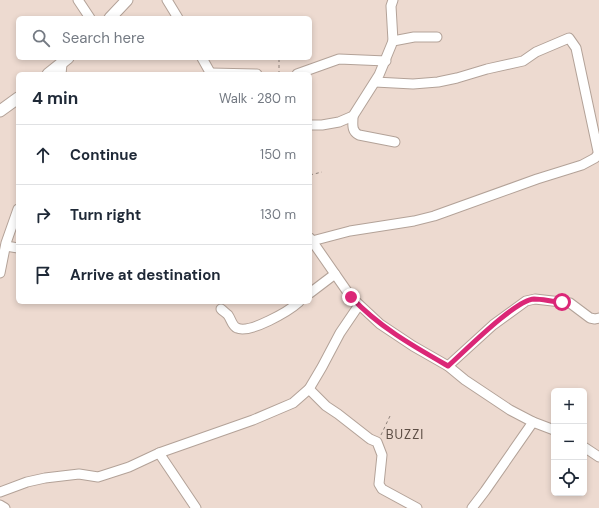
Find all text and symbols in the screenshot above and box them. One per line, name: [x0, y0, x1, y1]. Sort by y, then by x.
search box: [16, 16, 312, 60]
icon: search: [30, 27, 52, 49]
text: Search here: [62, 28, 145, 48]
text: 4 min: [32, 87, 78, 109]
text: Walk · 280 m: [219, 90, 296, 107]
icon: ahead: [32, 144, 54, 166]
text: Continue: [70, 145, 138, 165]
text: 150 m: [260, 146, 296, 163]
icon: right: [32, 204, 54, 226]
text: Turn right: [70, 205, 141, 225]
text: 130 m: [260, 206, 296, 223]
icon: arrive: [32, 264, 54, 286]
text: Arrive at destination: [70, 265, 221, 285]
route end: [342, 288, 360, 306]
route start: [553, 293, 571, 311]
map controls: [551, 388, 587, 496]
button: +: [551, 388, 587, 424]
button: −: [551, 424, 587, 460]
district label: BUZZI: [386, 426, 424, 443]
button: locate: [551, 460, 587, 496]

